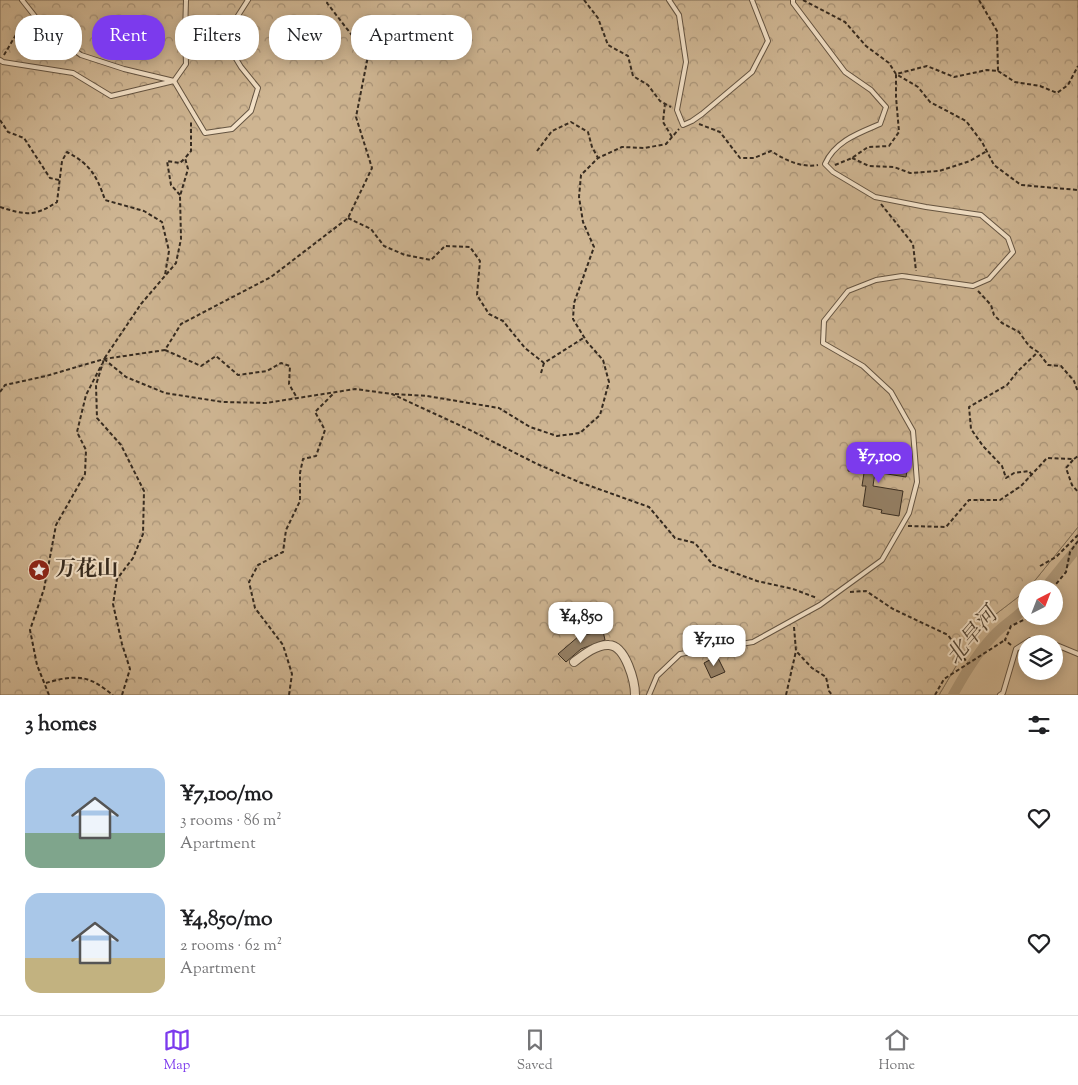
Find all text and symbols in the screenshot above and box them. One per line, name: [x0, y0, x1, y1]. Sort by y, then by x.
chip: Buy: [15, 15, 82, 60]
chip: Rent: [92, 15, 165, 60]
chip: Filters: [175, 15, 259, 60]
chip: New: [269, 15, 341, 60]
chip: Apartment: [351, 15, 472, 60]
pin: ¥7,100: [838, 442, 920, 484]
text: ¥7,100: [857, 446, 901, 469]
place label: 万花山: [55, 555, 118, 585]
place icon: 万花山: [27, 558, 51, 582]
north arrow: [1018, 580, 1062, 625]
map controls: [1018, 580, 1063, 680]
water label: 北旱河: [940, 598, 1009, 673]
pin: ¥4,850: [540, 602, 622, 644]
text: ¥4,850: [559, 606, 603, 629]
pin: ¥7,110: [673, 624, 755, 667]
text: ¥7,110: [694, 629, 734, 652]
button: layers: [1018, 635, 1063, 680]
text: 3 homes: [25, 710, 97, 740]
icon: filters: [1025, 711, 1053, 739]
text: ¥7,100/mo: [180, 780, 273, 810]
icon: home: [65, 788, 125, 848]
icon: heart: [1025, 804, 1053, 832]
text: 3 rooms · 86 m²: [180, 810, 282, 833]
text: Apartment: [180, 833, 256, 856]
text: ¥4,850/mo: [180, 905, 272, 935]
icon: home: [65, 913, 125, 973]
icon: heart: [1025, 929, 1053, 957]
text: 2 rooms · 62 m²: [180, 935, 282, 958]
text: Apartment: [180, 958, 256, 981]
tab: Map: [163, 1026, 191, 1076]
tab: Saved: [517, 1026, 553, 1076]
tab: Home: [878, 1026, 915, 1076]

